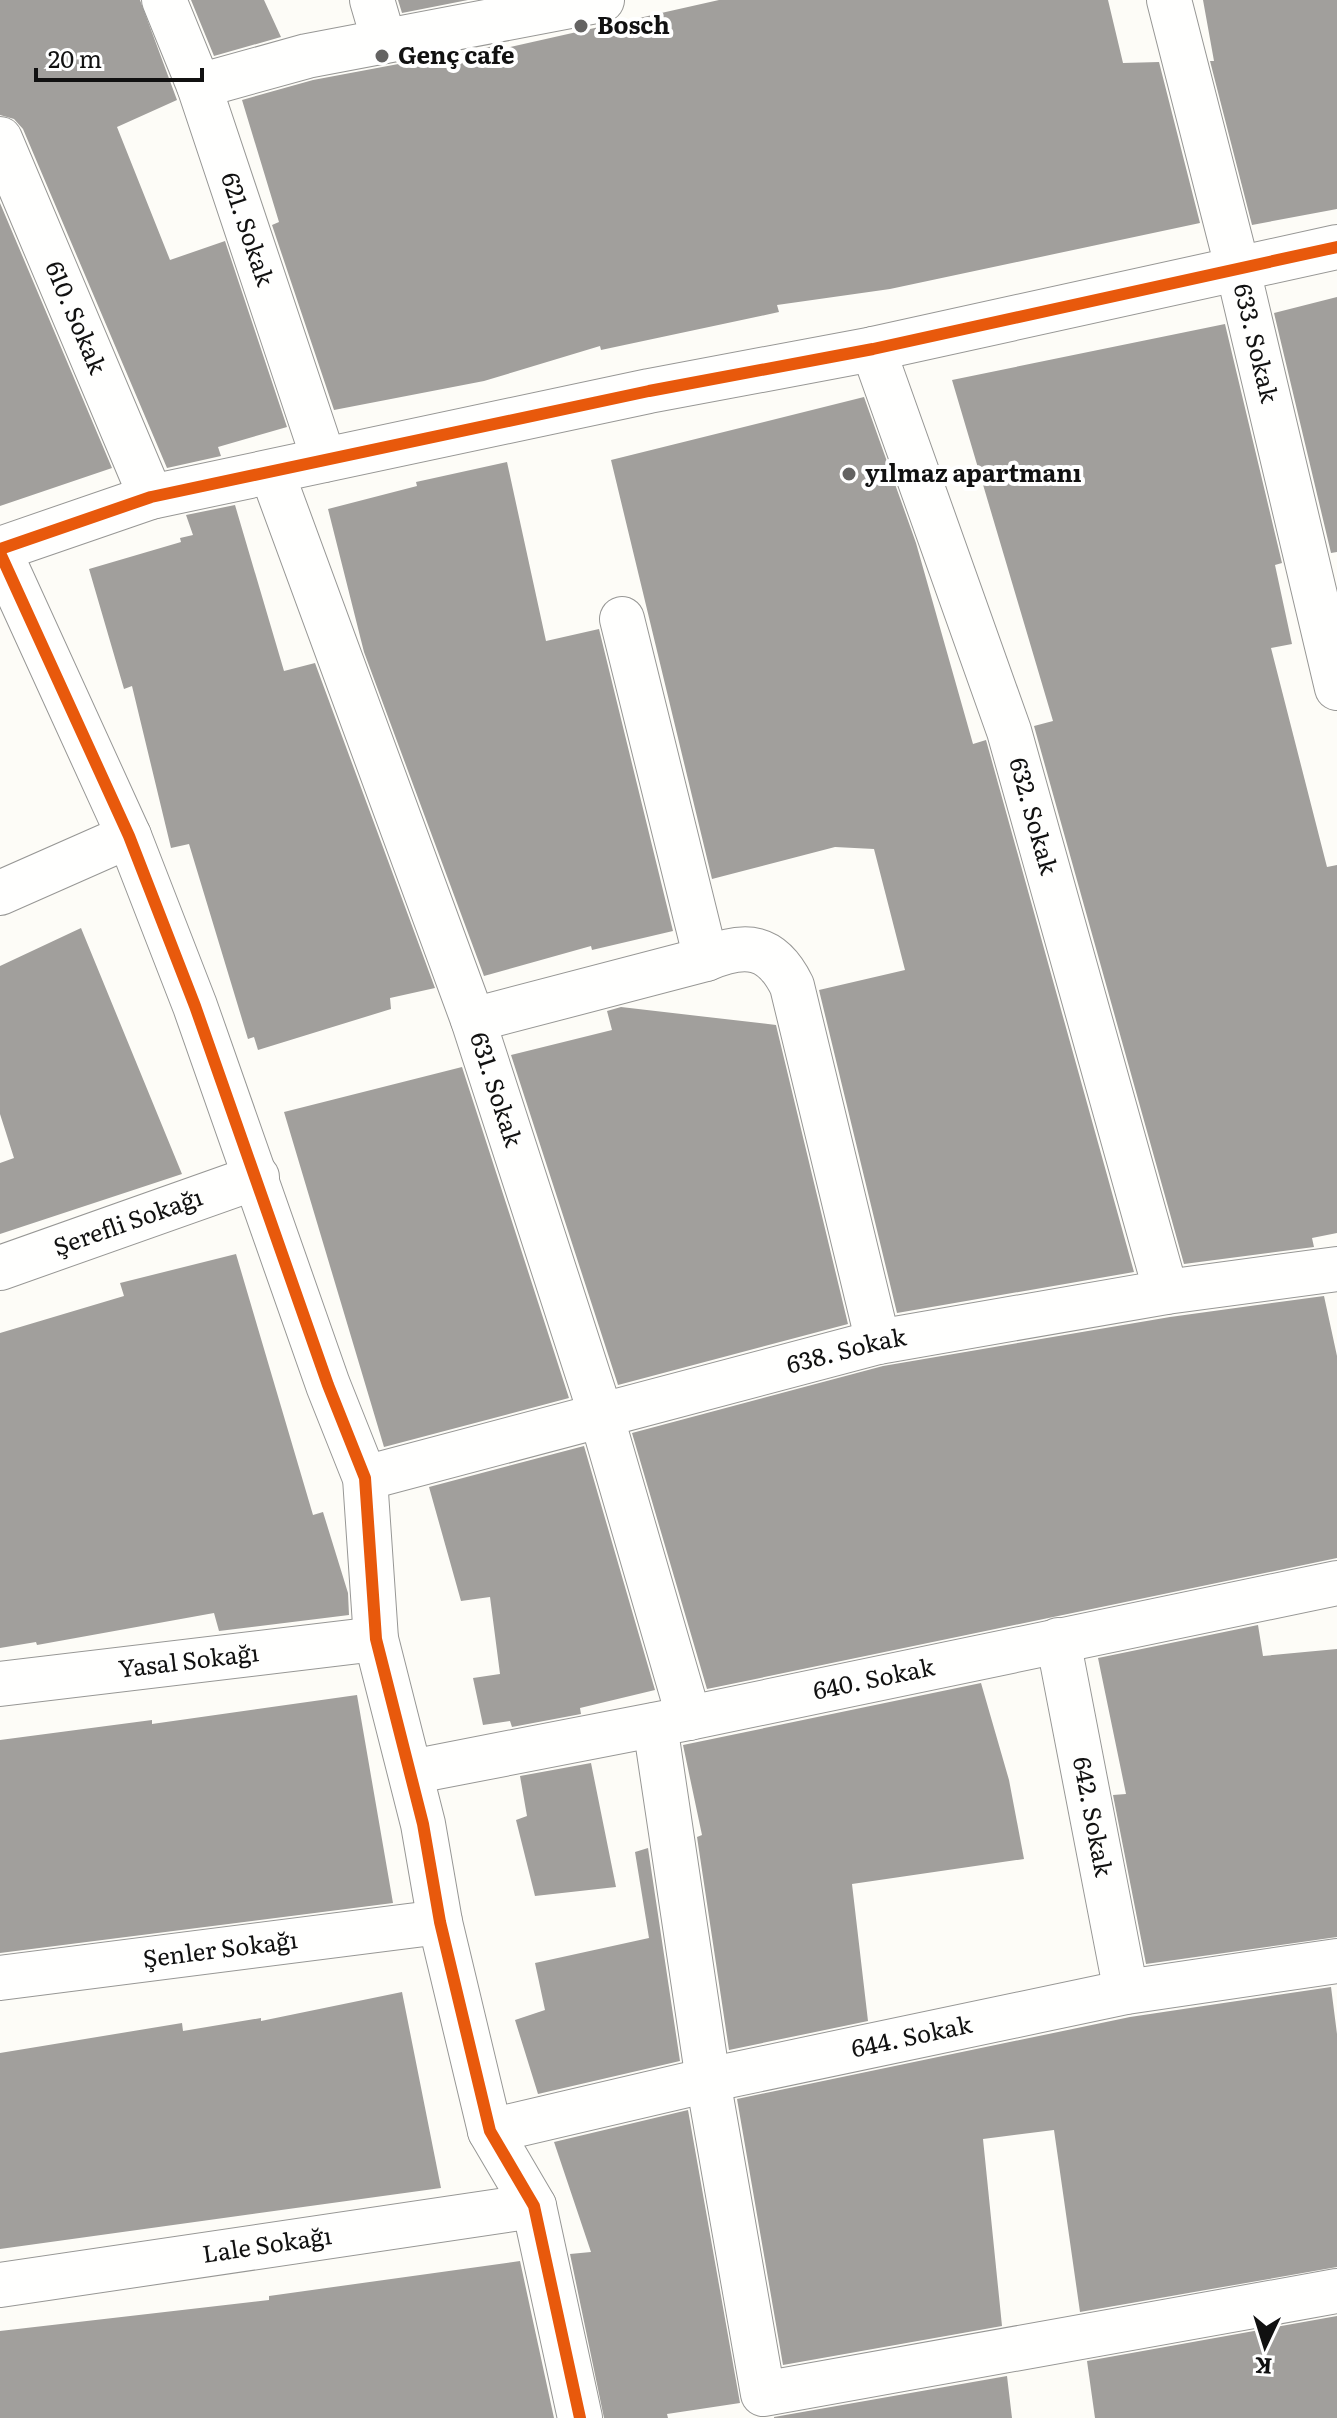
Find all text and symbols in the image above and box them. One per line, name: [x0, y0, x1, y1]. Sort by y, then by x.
place label: Bosch: [597, 6, 670, 41]
marker: Bosch: [572, 17, 590, 35]
scale bar: [36, 32, 202, 82]
place label: Genç cafe: [398, 36, 515, 71]
text: 20 m: [48, 40, 102, 75]
marker: Genç cafe: [373, 47, 391, 65]
street label: 621. Sokak: [214, 167, 285, 290]
street label: 610. Sokak: [38, 255, 117, 379]
street label: 633. Sokak: [1227, 280, 1289, 406]
place label: yılmaz apartmanı: [865, 454, 1082, 489]
marker: yılmaz apartmanı: [840, 465, 858, 483]
street label: 632. Sokak: [1002, 753, 1068, 879]
street label: 631. Sokak: [463, 1027, 533, 1151]
street label: Şerefli Sokağı: [48, 1178, 207, 1263]
street label: 638. Sokak: [782, 1317, 909, 1381]
street label: Yasal Sokağı: [116, 1633, 261, 1685]
street label: 640. Sokak: [810, 1647, 938, 1707]
street label: 642. Sokak: [1066, 1753, 1123, 1880]
street label: Şenler Sokağı: [140, 1920, 299, 1975]
street label: 644. Sokak: [848, 2005, 975, 2064]
street label: Lale Sokağı: [200, 2216, 334, 2270]
north arrow: [1225, 2306, 1305, 2386]
text: K: [1253, 2350, 1273, 2385]

